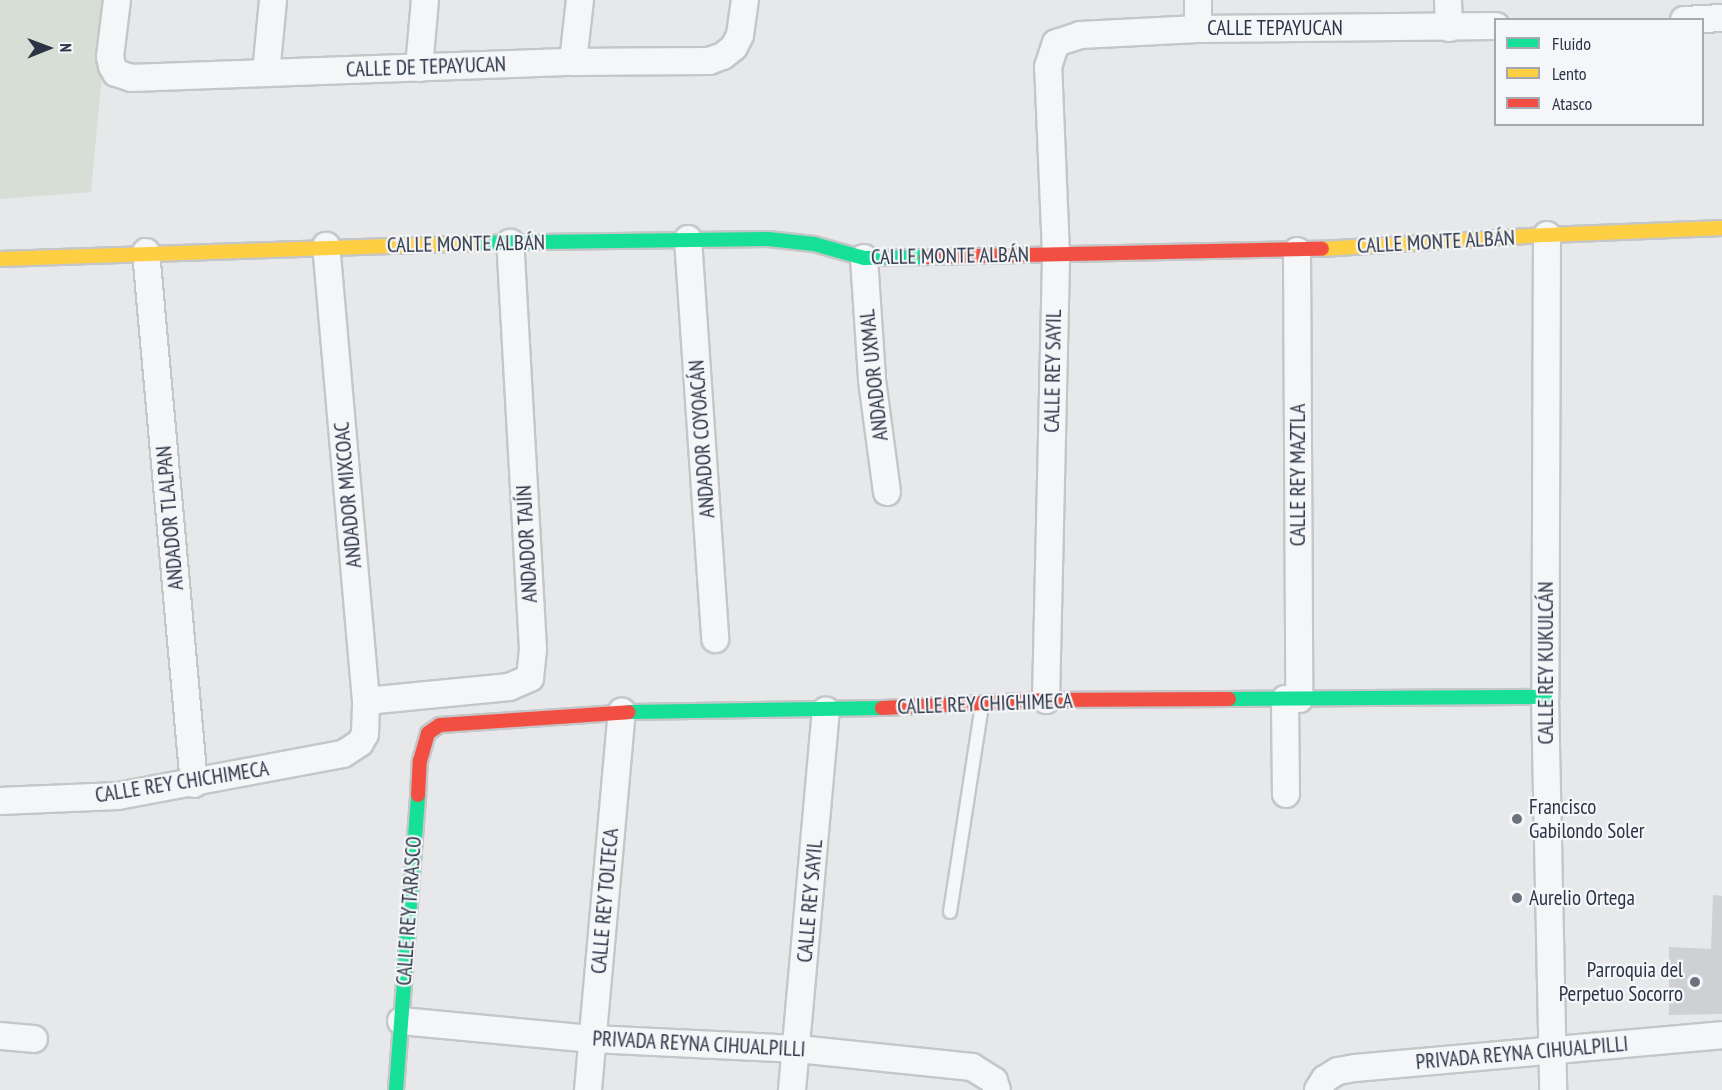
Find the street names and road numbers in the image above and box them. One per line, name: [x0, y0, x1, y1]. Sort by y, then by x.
street label: CALLE TEPAYUCAN: [1207, 15, 1343, 41]
street label: CALLE DE TEPAYUCAN: [345, 52, 507, 82]
street label: CALLE MONTE ALBÁN: [1356, 225, 1516, 259]
street label: CALLE MONTE ALBÁN: [386, 230, 546, 258]
street label: CALLE MONTE ALBÁN: [870, 242, 1030, 270]
street label: ANDADOR UXMAL: [855, 308, 893, 442]
street label: CALLE REY SAYIL: [1039, 309, 1067, 433]
street label: ANDADOR COYOACÁN: [684, 359, 720, 519]
street label: CALLE REY MAZTLA: [1285, 403, 1311, 547]
street label: ANDADOR MIXCOAC: [329, 421, 367, 569]
street label: ANDADOR TLALPAN: [151, 445, 189, 591]
street label: ANDADOR TAJÍN: [511, 484, 543, 604]
street label: CALLE REY KUKULCÁN: [1533, 581, 1559, 745]
street label: CALLE REY CHICHIMECA: [897, 688, 1073, 720]
street label: CALLE REY CHICHIMECA: [93, 756, 271, 808]
street label: CALLE REY TOLTECA: [586, 827, 624, 975]
street label: CALLE REY TARASCO: [391, 835, 427, 987]
street label: CALLE REY SAYIL: [792, 838, 828, 964]
street label: PRIVADA REYNA CIHUALPILLI: [591, 1026, 807, 1062]
street label: PRIVADA REYNA CIHUALPILLI: [1414, 1031, 1630, 1075]

